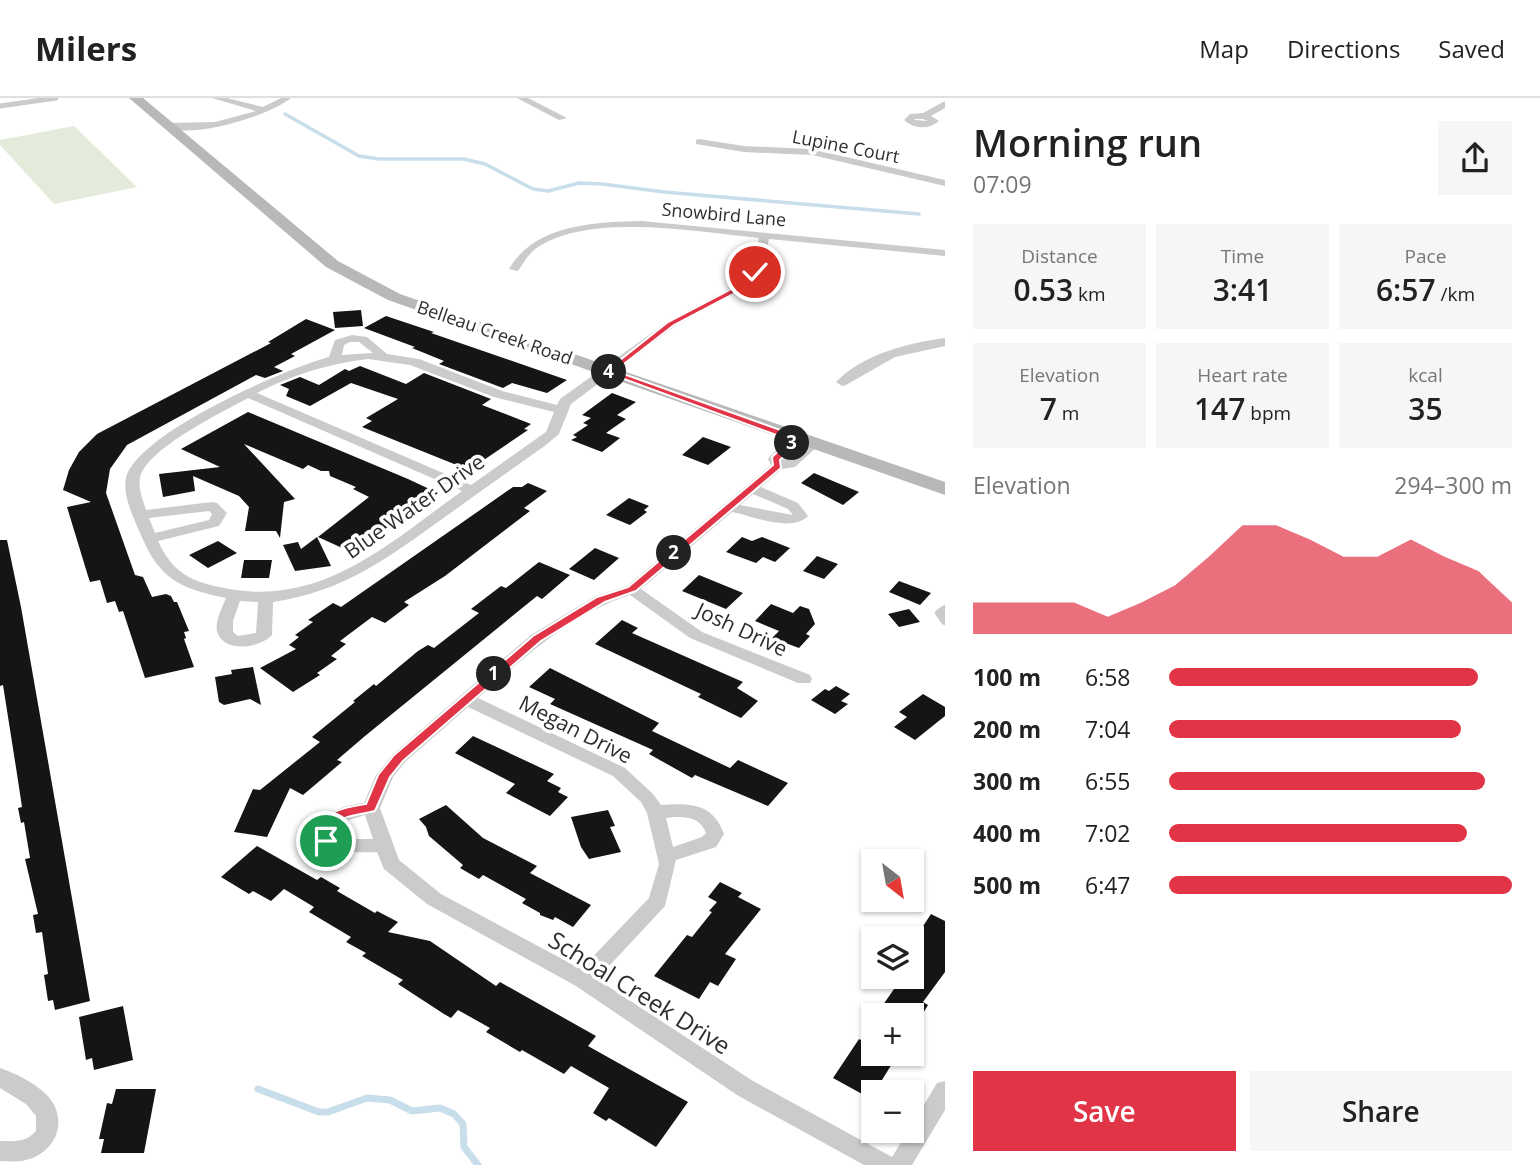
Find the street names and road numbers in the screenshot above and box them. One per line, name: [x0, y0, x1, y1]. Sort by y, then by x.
street label: Lupine Court: [790, 124, 902, 168]
street label: Snowbird Lane: [661, 197, 787, 231]
street label: Belleau Creek Road: [414, 294, 576, 370]
street label: Blue Water Drive: [338, 447, 490, 565]
street label: Josh Drive: [690, 595, 792, 662]
street label: Megan Drive: [515, 688, 637, 770]
street label: Schoal Creek Drive: [543, 923, 737, 1061]

